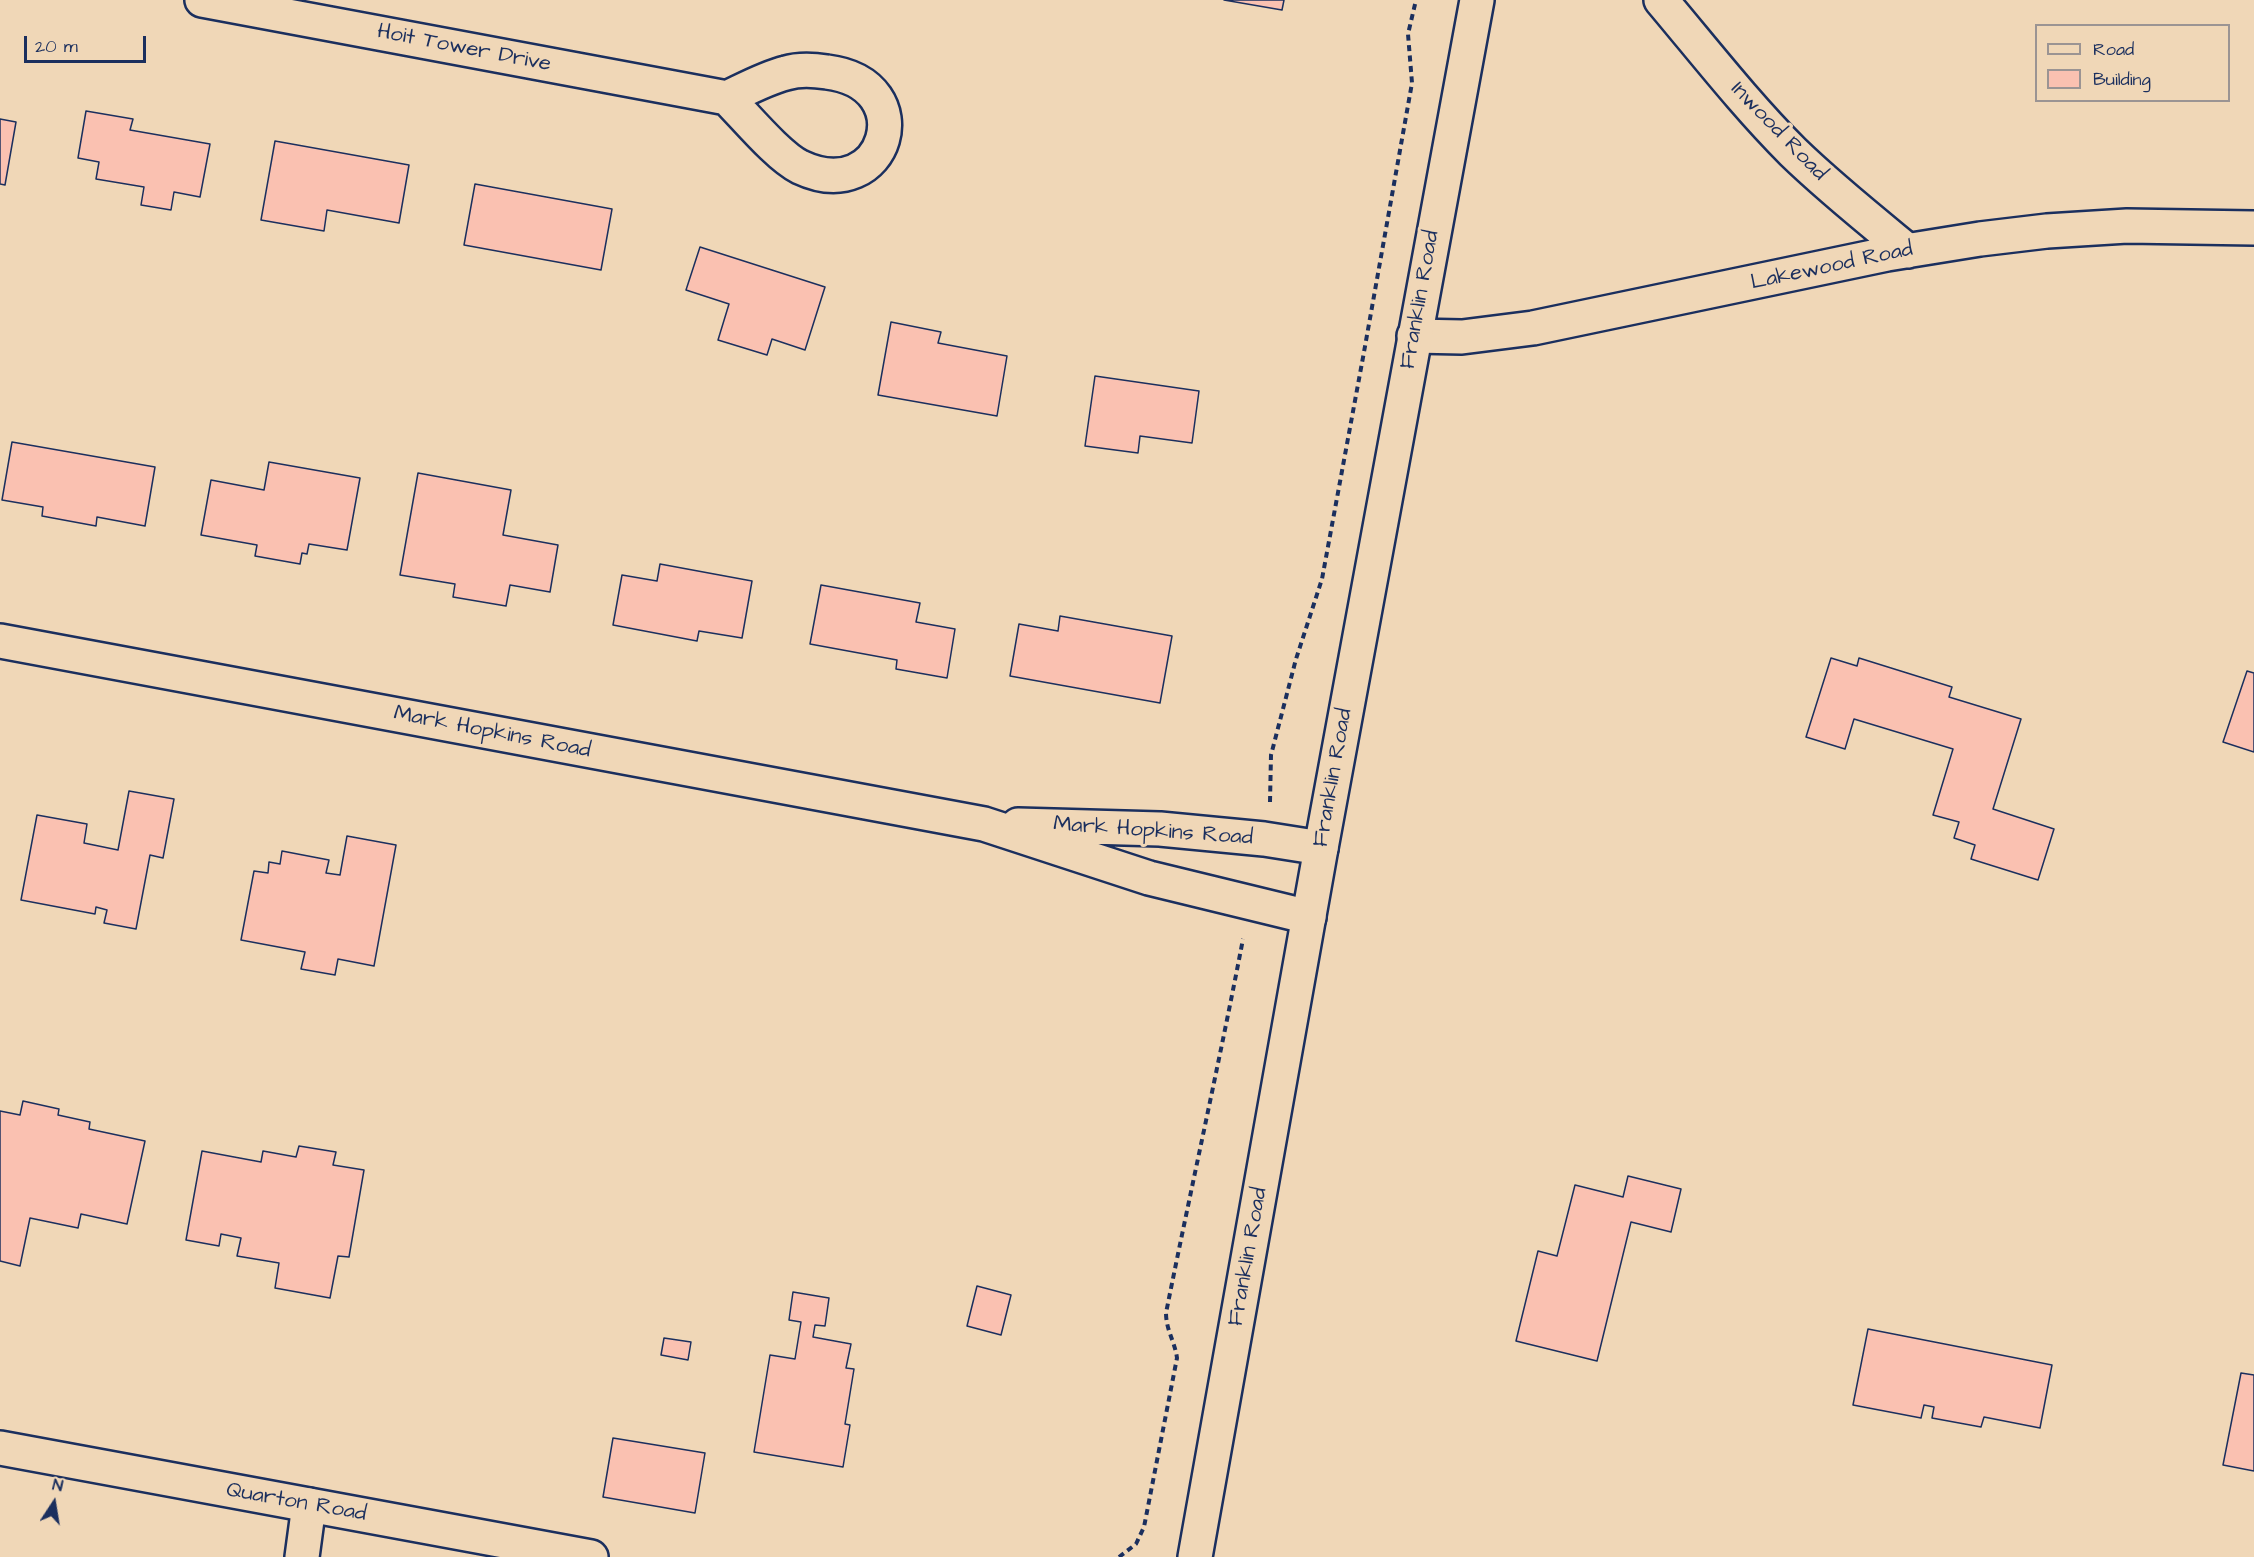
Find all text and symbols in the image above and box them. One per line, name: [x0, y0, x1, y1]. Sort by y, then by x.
street label: Hoit Tower Drive: [375, 19, 553, 79]
scale bar: [27, 24, 148, 62]
legend: [2035, 24, 2230, 102]
text: 20 m: [35, 34, 78, 59]
text: Road: [2093, 37, 2134, 62]
text: Building: [2093, 67, 2151, 92]
street label: Inwood Road: [1724, 77, 1832, 187]
street label: Franklin Road: [1396, 229, 1446, 371]
street label: Lakewood Road: [1749, 237, 1915, 297]
street label: Mark Hopkins Road: [391, 701, 593, 765]
street label: Franklin Road: [1309, 707, 1359, 849]
street label: Mark Hopkins Road: [1052, 812, 1254, 852]
street label: Franklin Road: [1224, 1186, 1274, 1328]
north arrow: [24, 1473, 84, 1533]
text: N: [51, 1474, 65, 1497]
street label: Quarton Road: [224, 1478, 368, 1528]

